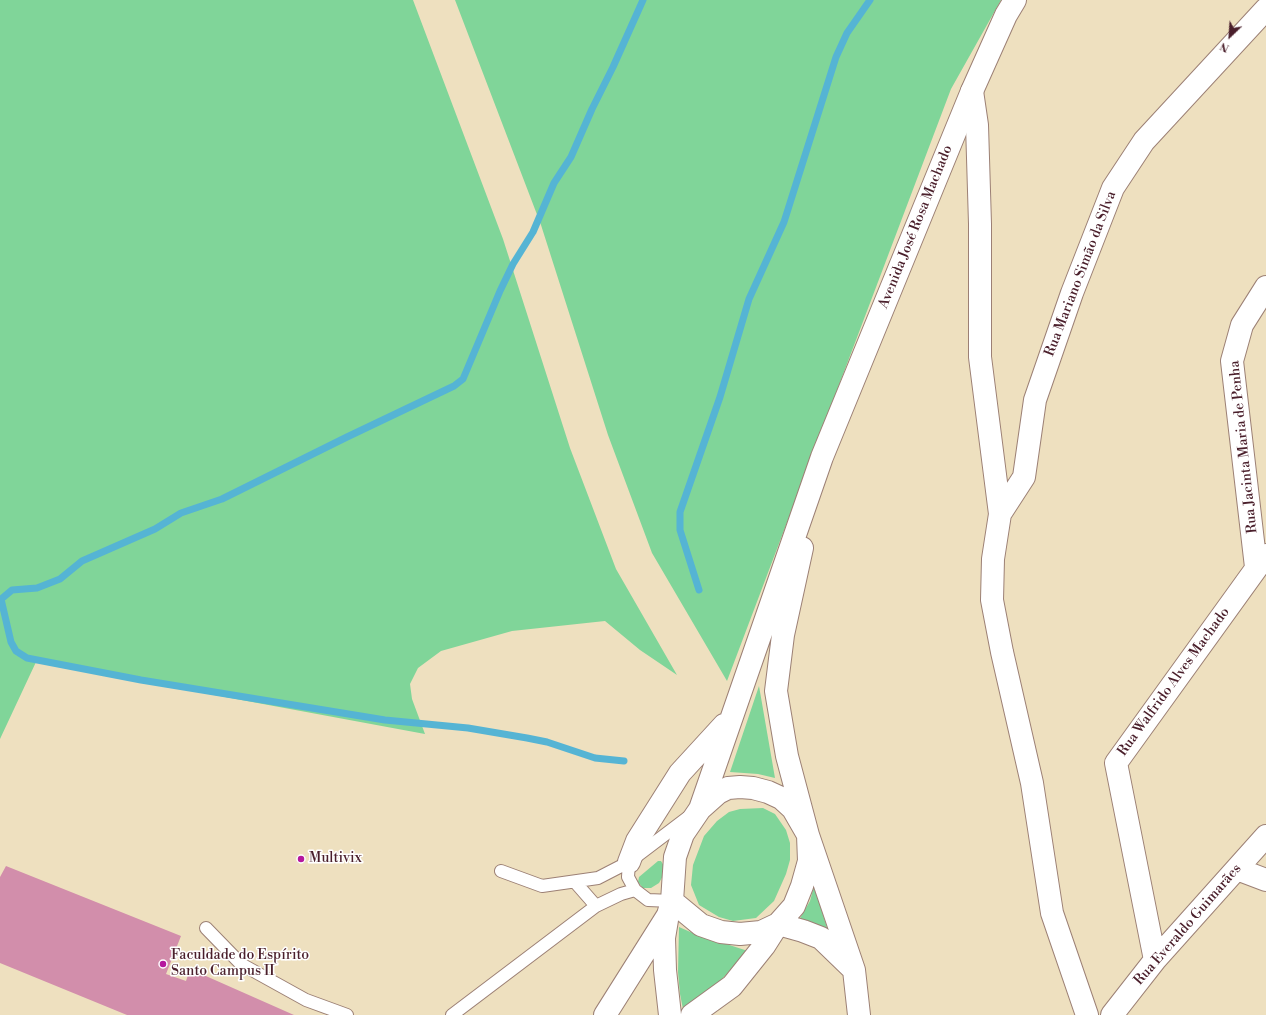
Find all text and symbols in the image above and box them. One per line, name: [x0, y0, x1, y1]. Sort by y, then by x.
north arrow: [1210, 16, 1250, 56]
text: N: [1218, 39, 1232, 55]
street label: Avenida José Rosa Machado: [875, 143, 957, 311]
street label: Rua Mariano Simão da Silva: [1042, 189, 1120, 359]
street label: Rua Jacinta Maria de Penha: [1227, 360, 1261, 534]
street label: Rua Walfrido Alves Machado: [1114, 604, 1234, 760]
place label: Multivix: [309, 851, 362, 867]
marker: Multivix: [296, 854, 306, 864]
street label: Rua Everaldo Guimarães: [1131, 861, 1245, 989]
place label: Faculdade do Espírito Santo Campus II: [171, 948, 309, 980]
marker: Faculdade do Espírito Santo Campus II: [158, 959, 168, 969]

